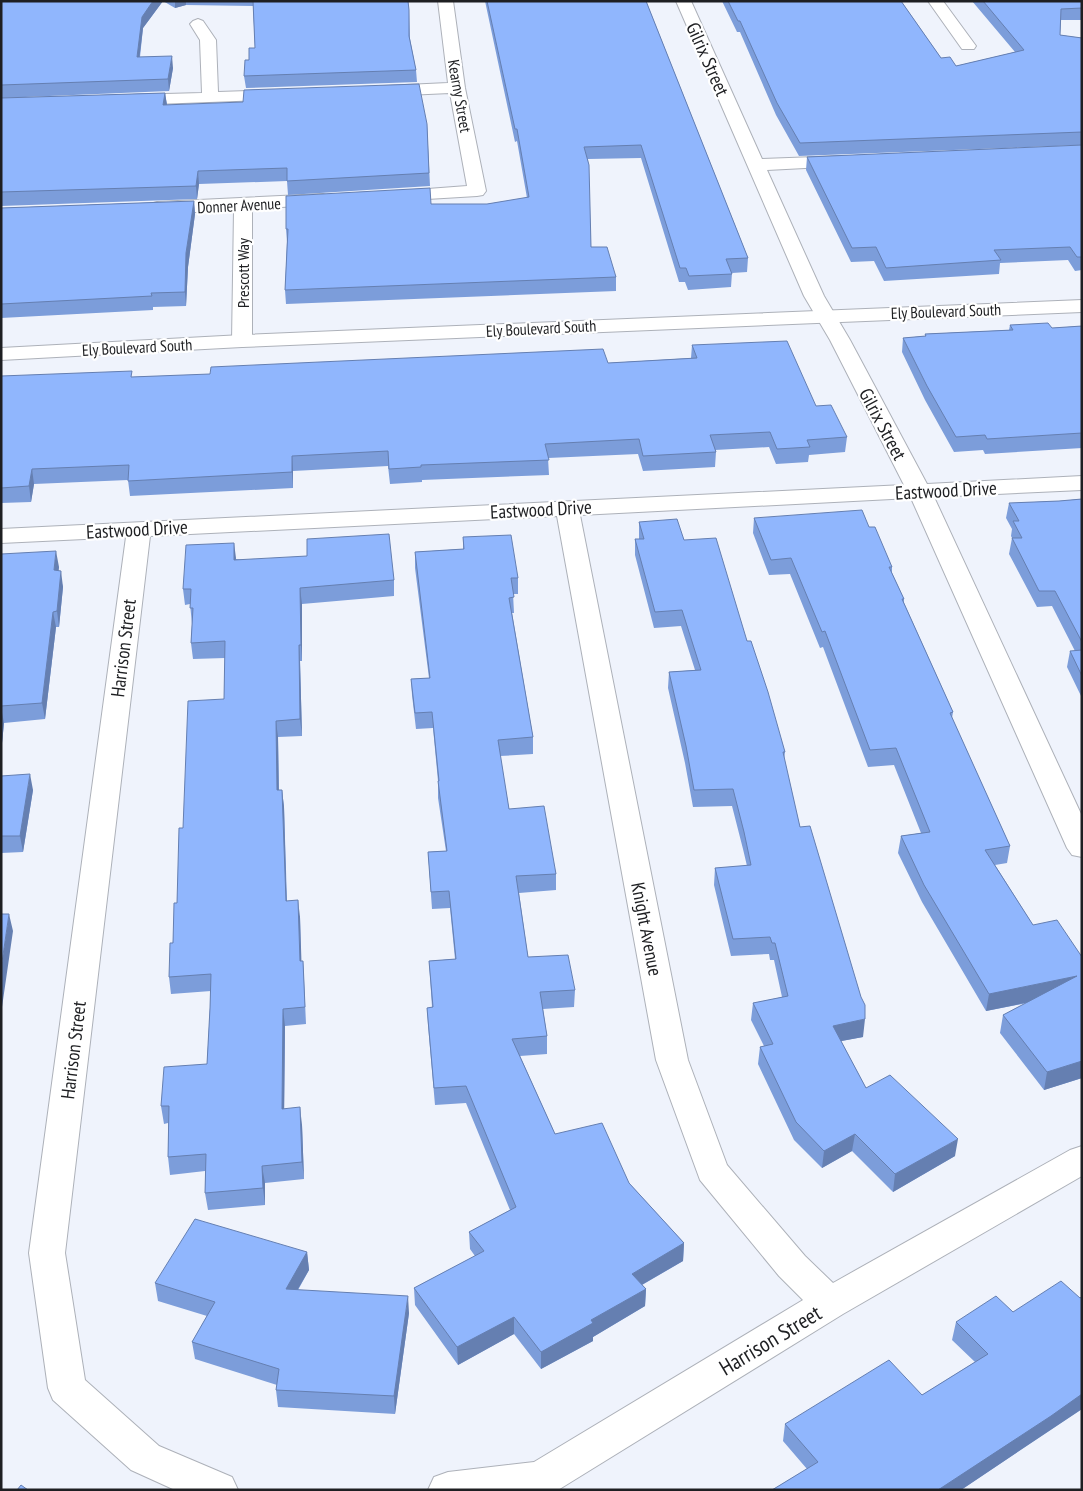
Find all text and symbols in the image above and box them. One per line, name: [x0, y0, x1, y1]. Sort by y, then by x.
street label: Gilrix Street: [681, 19, 735, 100]
street label: Kearny Street: [444, 58, 476, 135]
street label: Donner Avenue: [197, 193, 281, 217]
street label: Prescott Way: [233, 238, 253, 308]
street label: Ely Boulevard South: [890, 299, 1002, 323]
street label: Ely Boulevard South: [485, 315, 597, 341]
street label: Ely Boulevard South: [81, 334, 193, 360]
street label: Gilrix Street: [854, 384, 912, 465]
street label: Eastwood Drive: [895, 475, 998, 505]
street label: Eastwood Drive: [490, 494, 593, 524]
street label: Eastwood Drive: [86, 514, 189, 544]
street label: Harrison Street: [105, 597, 141, 698]
street label: Knight Avenue: [626, 880, 668, 978]
street label: Harrison Street: [55, 999, 91, 1100]
street label: Harrison Street: [714, 1299, 826, 1381]

